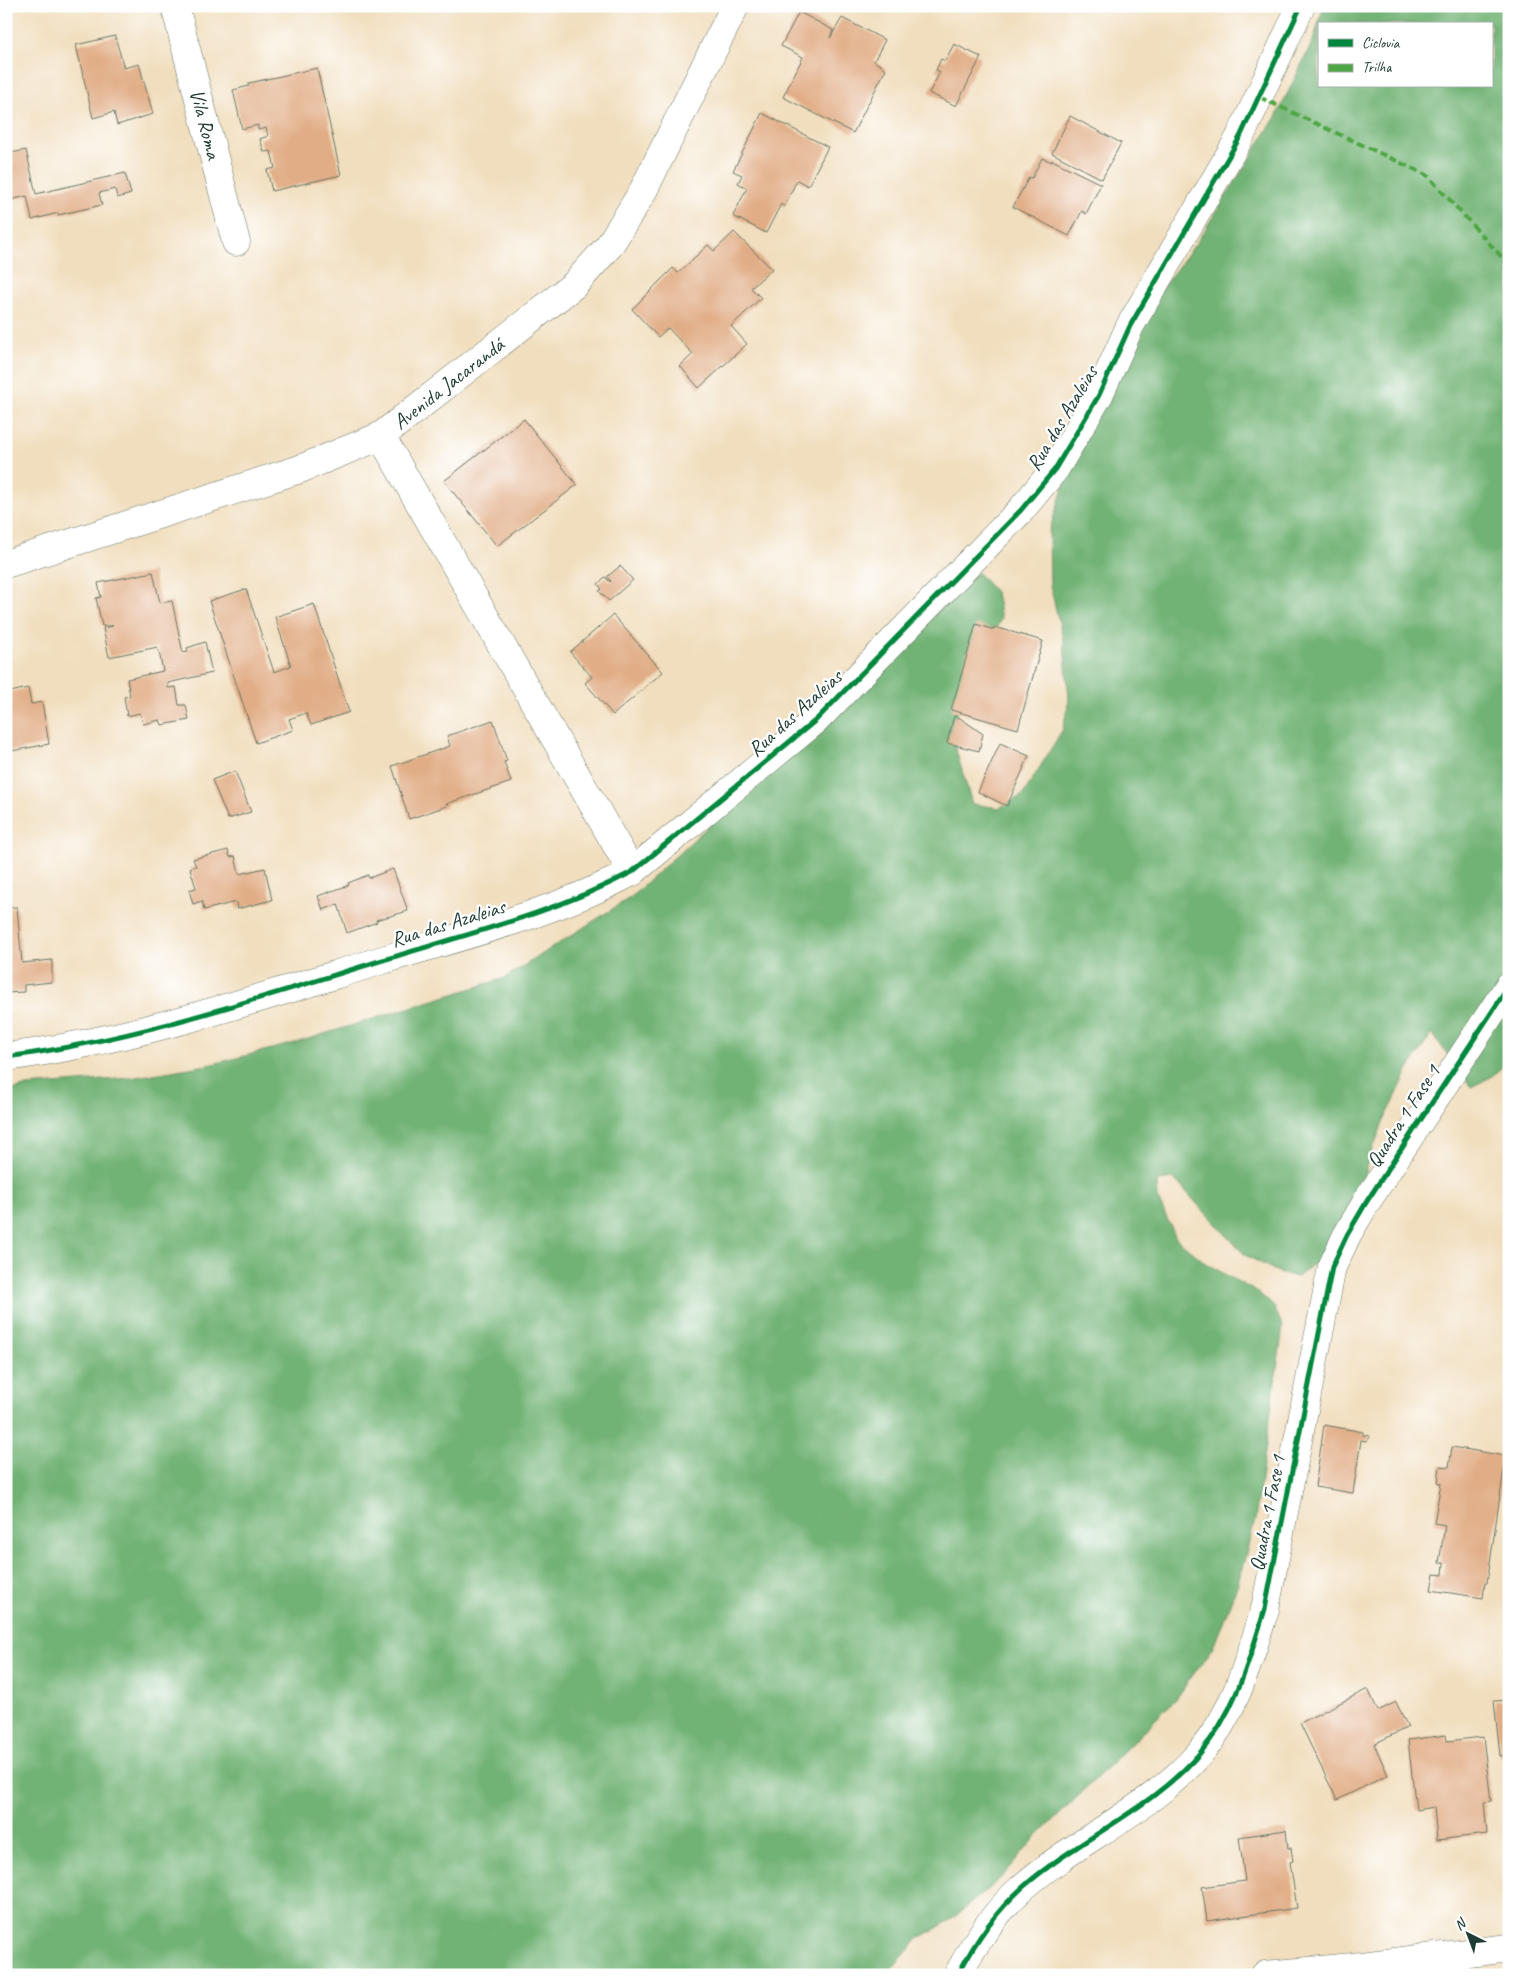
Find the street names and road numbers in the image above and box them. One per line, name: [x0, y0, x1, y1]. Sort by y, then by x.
street label: Vila Roma: [184, 86, 227, 164]
street label: Avenida Jacarandá: [388, 331, 511, 435]
street label: Rua das Azaleias: [1020, 359, 1104, 475]
street label: Rua das Azaleias: [742, 663, 849, 762]
street label: Rua das Azaleias: [388, 893, 510, 953]
street label: Quadra 1 Fase 1: [1360, 1058, 1447, 1172]
street label: Quadra 1 Fase 1: [1243, 1451, 1291, 1573]

